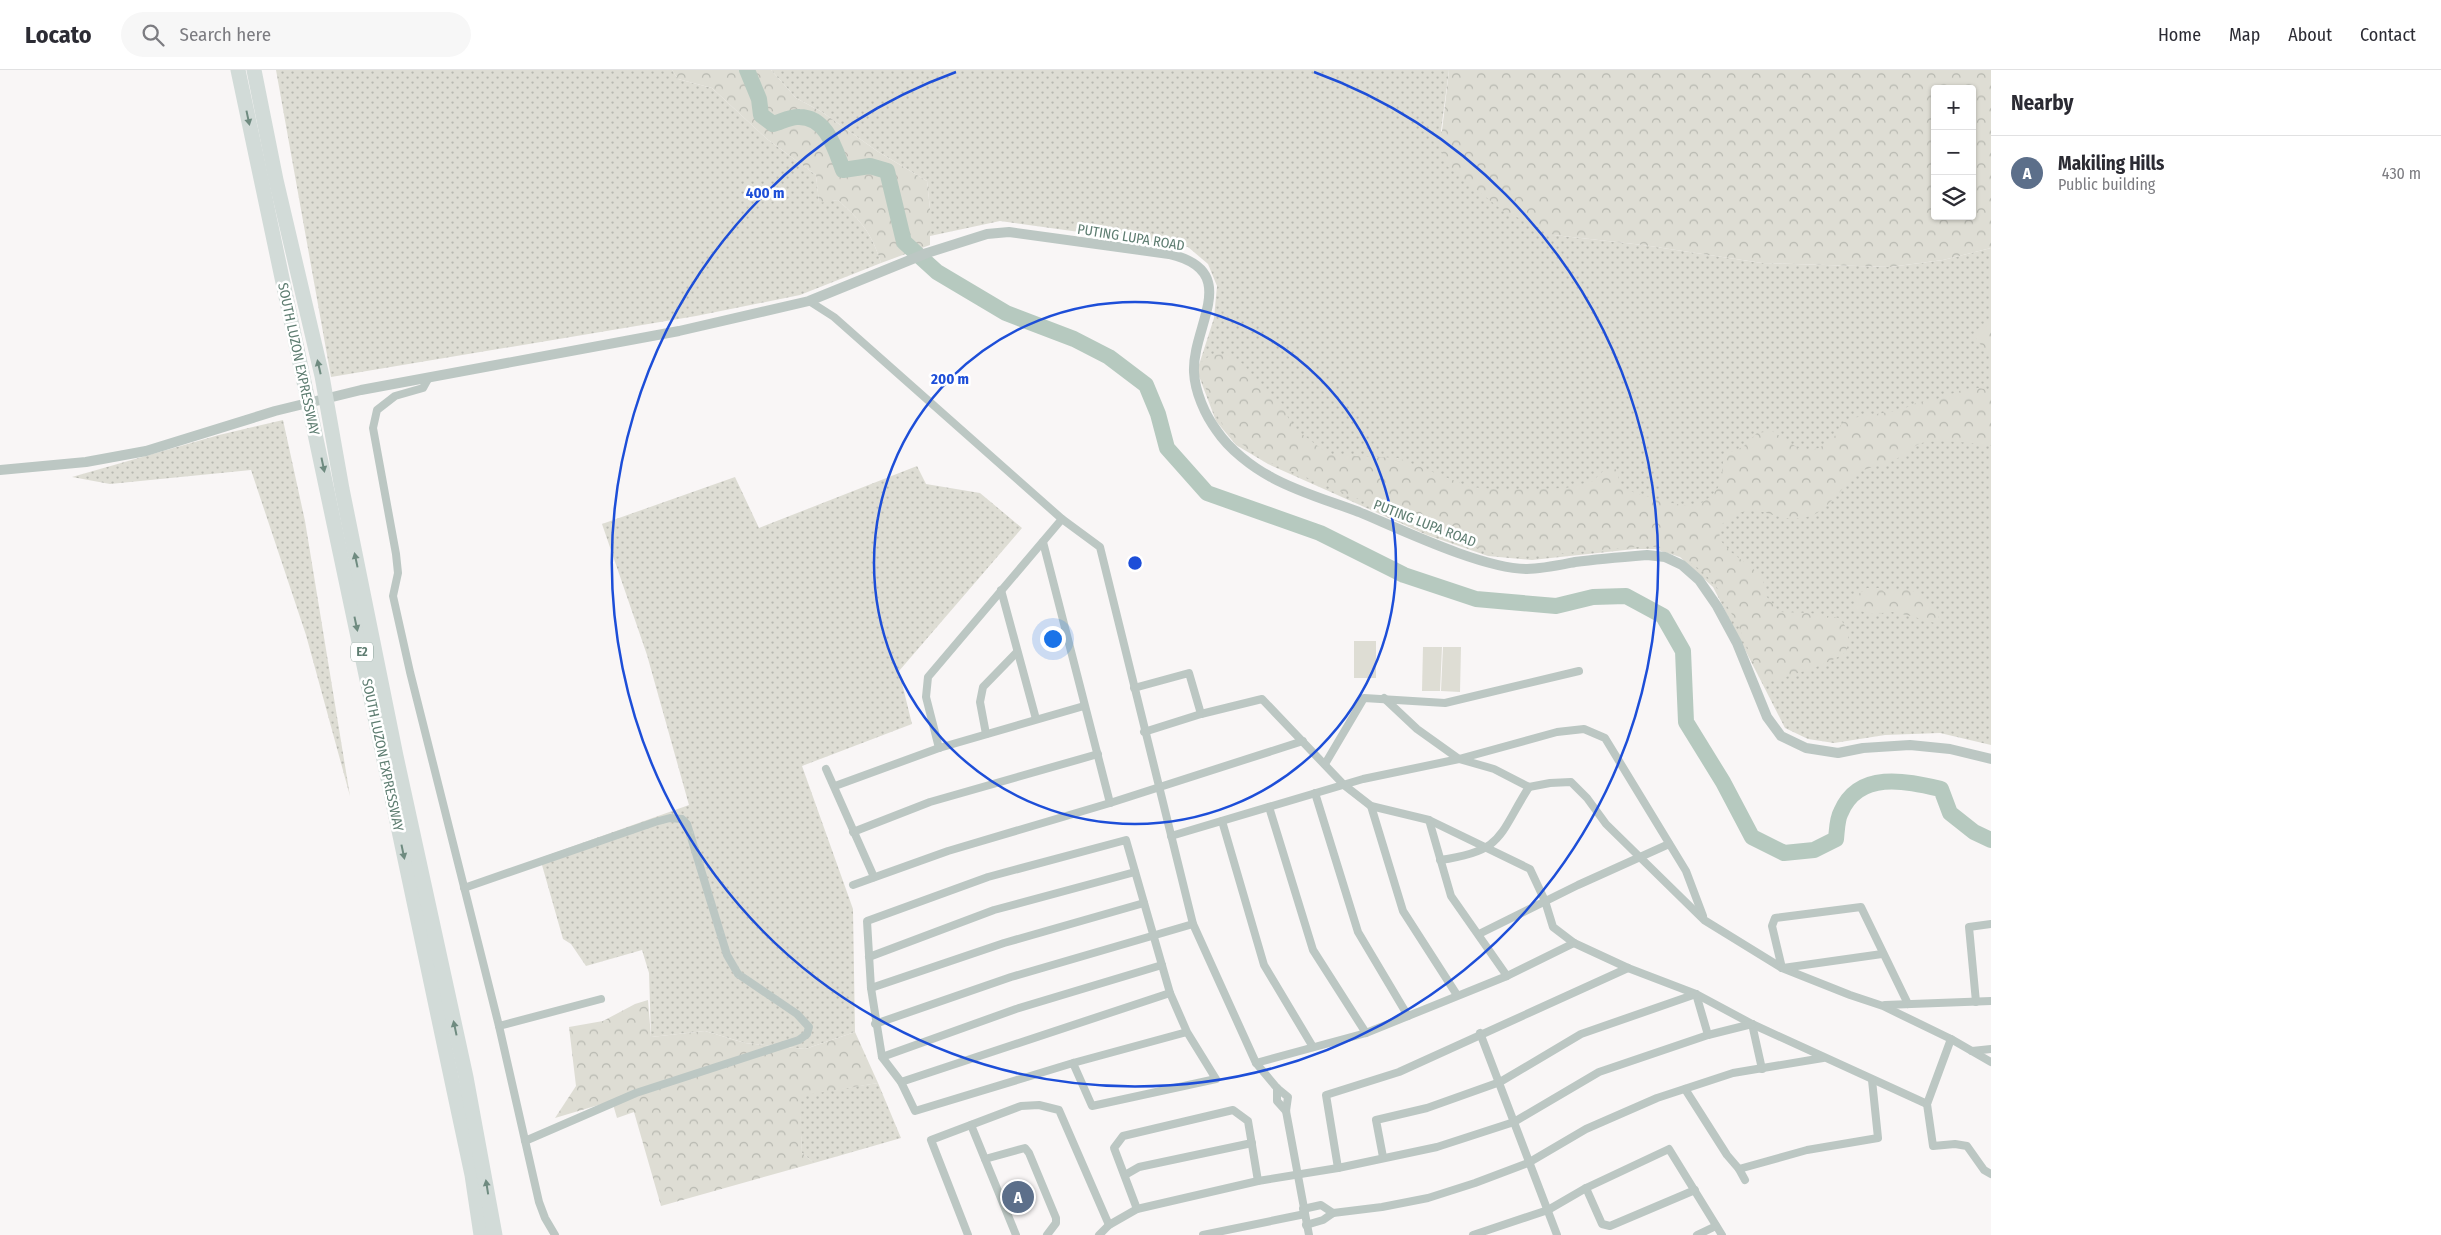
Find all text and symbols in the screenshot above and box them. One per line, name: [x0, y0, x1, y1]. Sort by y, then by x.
search box: [121, 12, 471, 57]
text: Locato: [25, 21, 91, 49]
icon: search: [139, 21, 167, 49]
text: Search here: [179, 23, 271, 46]
text: Home: [2158, 24, 2201, 46]
text: Map: [2229, 24, 2260, 46]
text: About: [2288, 24, 2332, 46]
text: Contact: [2360, 24, 2416, 46]
map controls: [1931, 85, 1976, 220]
button: +: [1931, 85, 1976, 130]
text: Nearby: [2011, 90, 2073, 116]
one-way arrow: [244, 110, 252, 125]
button: −: [1931, 130, 1976, 175]
text: Makiling Hills: [2058, 152, 2164, 175]
text: A: [2023, 164, 2031, 183]
text: 430 m: [2382, 164, 2421, 183]
button: layers: [1931, 175, 1976, 220]
text: Public building: [2058, 175, 2155, 194]
text: 400 m: [746, 184, 784, 202]
street label: PUTING LUPA ROAD: [1076, 221, 1186, 254]
street label: SOUTH LUZON EXPRESSWAY: [274, 281, 323, 437]
one-way arrow: [315, 359, 323, 374]
text: 200 m: [930, 370, 969, 388]
one-way arrow: [319, 457, 327, 472]
street label: PUTING LUPA ROAD: [1371, 496, 1478, 551]
one-way arrow: [352, 552, 360, 568]
centre of rings: [1126, 554, 1144, 572]
one-way arrow: [352, 616, 360, 631]
your location: [1040, 626, 1066, 652]
road number: E2: [351, 642, 373, 662]
street label: SOUTH LUZON EXPRESSWAY: [358, 677, 407, 833]
one-way arrow: [400, 844, 408, 860]
one-way arrow: [451, 1020, 459, 1035]
pin: A: [1002, 1178, 1034, 1216]
one-way arrow: [483, 1179, 491, 1195]

